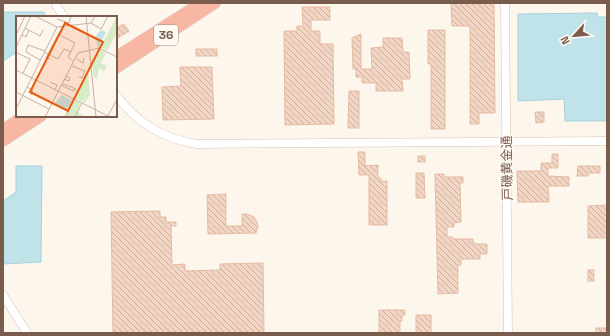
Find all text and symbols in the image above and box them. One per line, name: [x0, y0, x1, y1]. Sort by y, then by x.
inset map: [16, 16, 117, 117]
north arrow: [554, 16, 594, 56]
road number: 36: [154, 25, 178, 45]
text: N: [557, 34, 573, 47]
street label: 戸磯黄金通: [498, 135, 516, 201]

